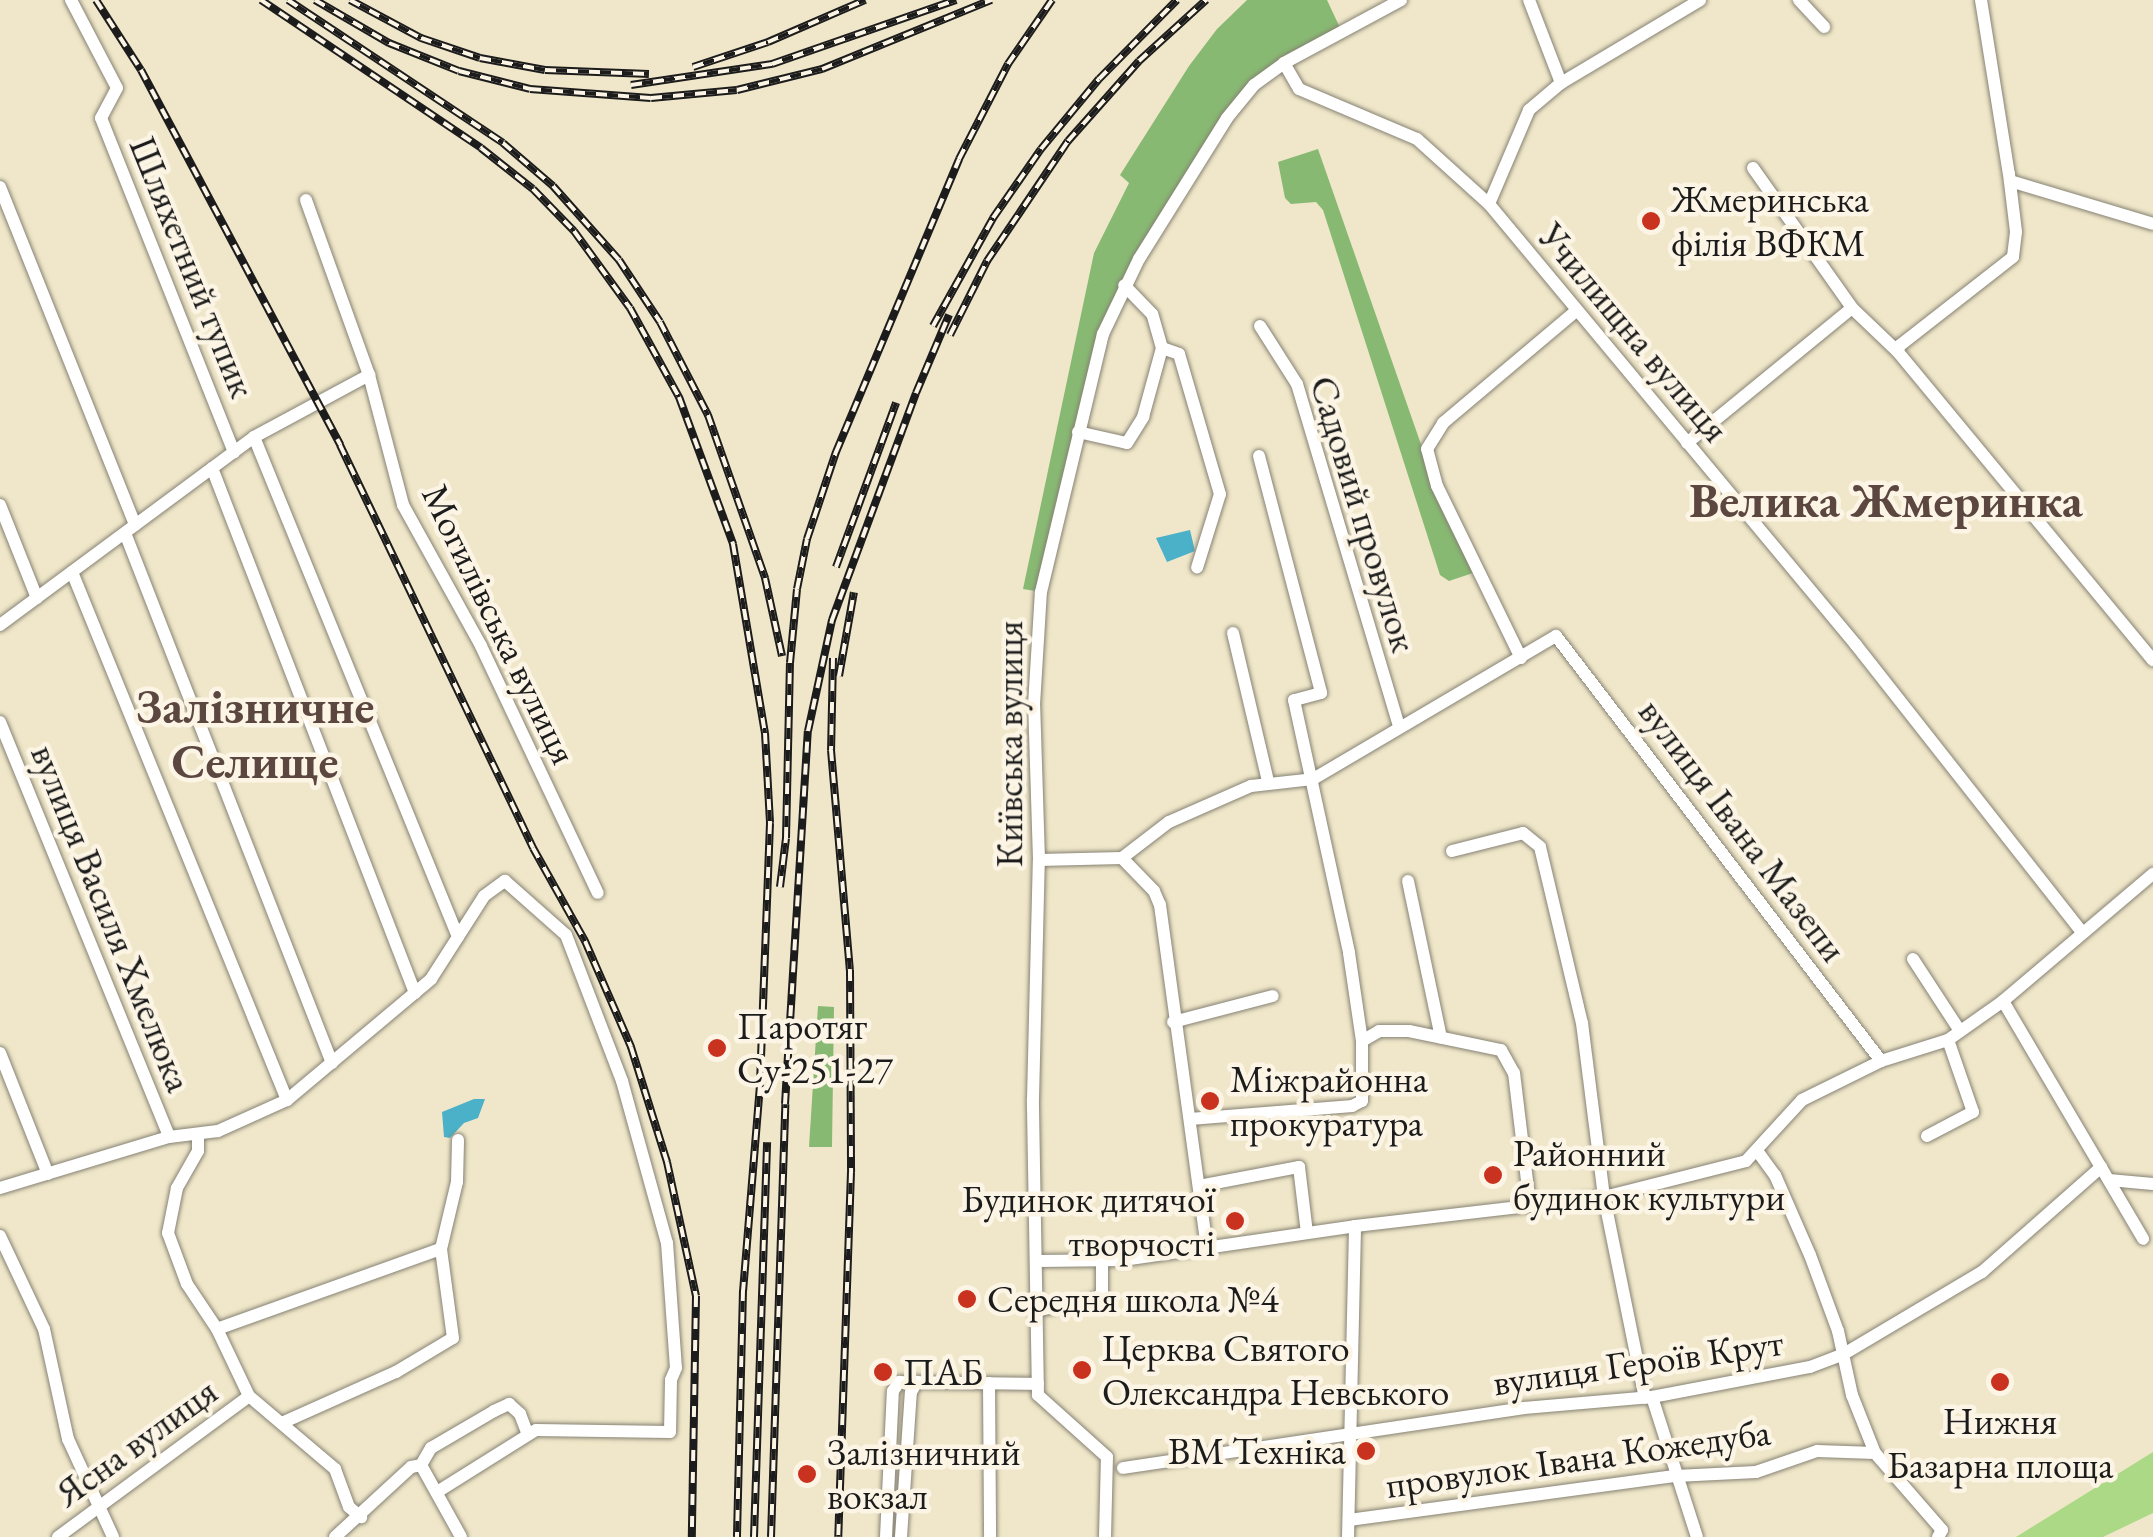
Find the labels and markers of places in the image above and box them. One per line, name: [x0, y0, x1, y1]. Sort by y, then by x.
place label: Жмеринська філія ВФКМ: [1671, 176, 1869, 266]
marker: Жмеринська філія ВФКМ: [1640, 210, 1662, 232]
place label: Паротяг Су-251-27: [737, 1003, 893, 1092]
marker: Паротяг Су-251-27: [706, 1037, 728, 1059]
place label: Міжрайонна прокуратура: [1230, 1056, 1428, 1146]
marker: Міжрайонна прокуратура: [1199, 1090, 1221, 1112]
place label: Районний будинок культури: [1513, 1130, 1785, 1220]
marker: Районний будинок культури: [1482, 1164, 1504, 1186]
place label: Будинок дитячої творчості: [961, 1176, 1215, 1266]
marker: Будинок дитячої творчості: [1224, 1210, 1246, 1232]
place label: Середня школа №4: [987, 1276, 1279, 1322]
marker: Середня школа №4: [956, 1288, 978, 1310]
place label: Церква Святого Олександра Невського: [1102, 1325, 1449, 1415]
place label: ПАБ: [903, 1349, 983, 1395]
marker: Церква Святого Олександра Невського: [1071, 1359, 1093, 1381]
marker: ПАБ: [872, 1361, 894, 1383]
marker: Нижня Базарна площа: [1989, 1371, 2011, 1393]
place label: Нижня Базарна площа: [1887, 1398, 2113, 1488]
place label: ВМ Техніка: [1168, 1428, 1346, 1474]
place label: Залізничний вокзал: [827, 1429, 1020, 1518]
marker: ВМ Техніка: [1355, 1440, 1377, 1462]
marker: Залізничний вокзал: [796, 1463, 818, 1485]

